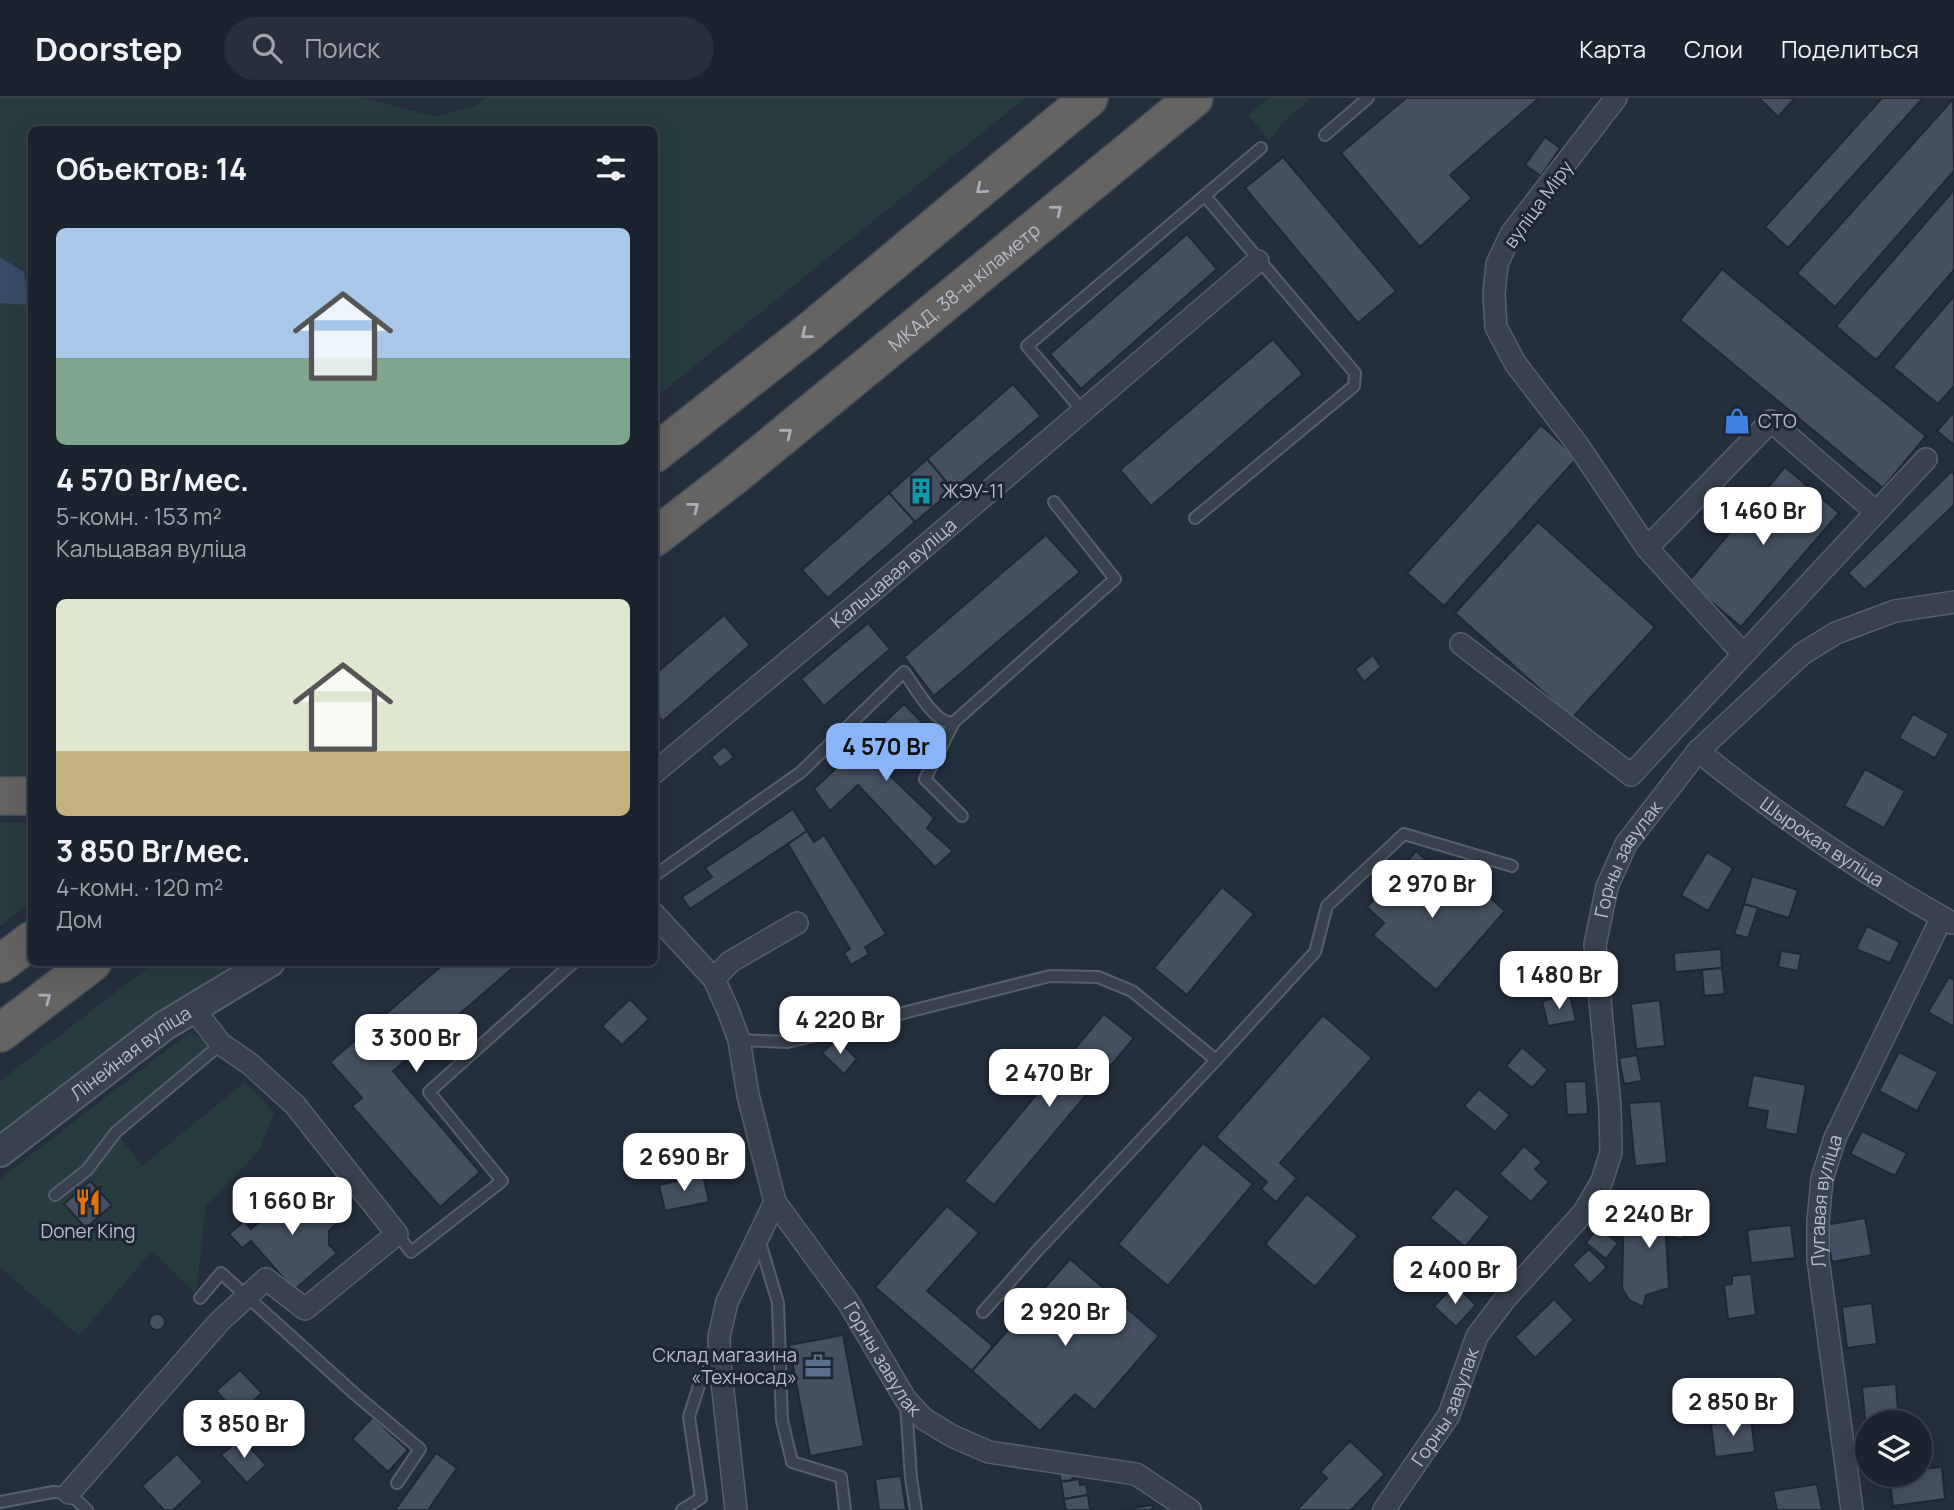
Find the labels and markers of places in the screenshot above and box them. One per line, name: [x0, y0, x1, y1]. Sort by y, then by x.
shop icon: СТО: [1722, 406, 1752, 436]
place label: СТО: [1758, 408, 1797, 434]
building icon: ЖЭУ-11: [906, 476, 936, 506]
place label: ЖЭУ-11: [942, 478, 1004, 504]
pin: 1 460 Br: [1691, 488, 1835, 547]
pin: 4 570 Br: [814, 724, 958, 783]
pin: 2 970 Br: [1360, 860, 1504, 920]
pin: 1 480 Br: [1487, 951, 1631, 1011]
pin: 4 220 Br: [768, 996, 912, 1056]
pin: 3 300 Br: [344, 1014, 488, 1074]
pin: 2 470 Br: [977, 1049, 1121, 1109]
pin: 2 690 Br: [612, 1134, 756, 1193]
pin: 1 660 Br: [220, 1178, 364, 1237]
restaurant icon: Doner King: [73, 1187, 103, 1217]
pin: 2 240 Br: [1577, 1190, 1721, 1250]
place label: Doner King: [40, 1218, 136, 1244]
pin: 2 400 Br: [1383, 1246, 1527, 1306]
pin: 2 920 Br: [993, 1288, 1137, 1348]
place label: Склад магазина «Техносад»: [653, 1342, 797, 1390]
office icon: Склад магазина «Техносад»: [803, 1351, 833, 1381]
pin: 2 850 Br: [1661, 1378, 1805, 1438]
pin: 3 850 Br: [172, 1400, 316, 1460]

